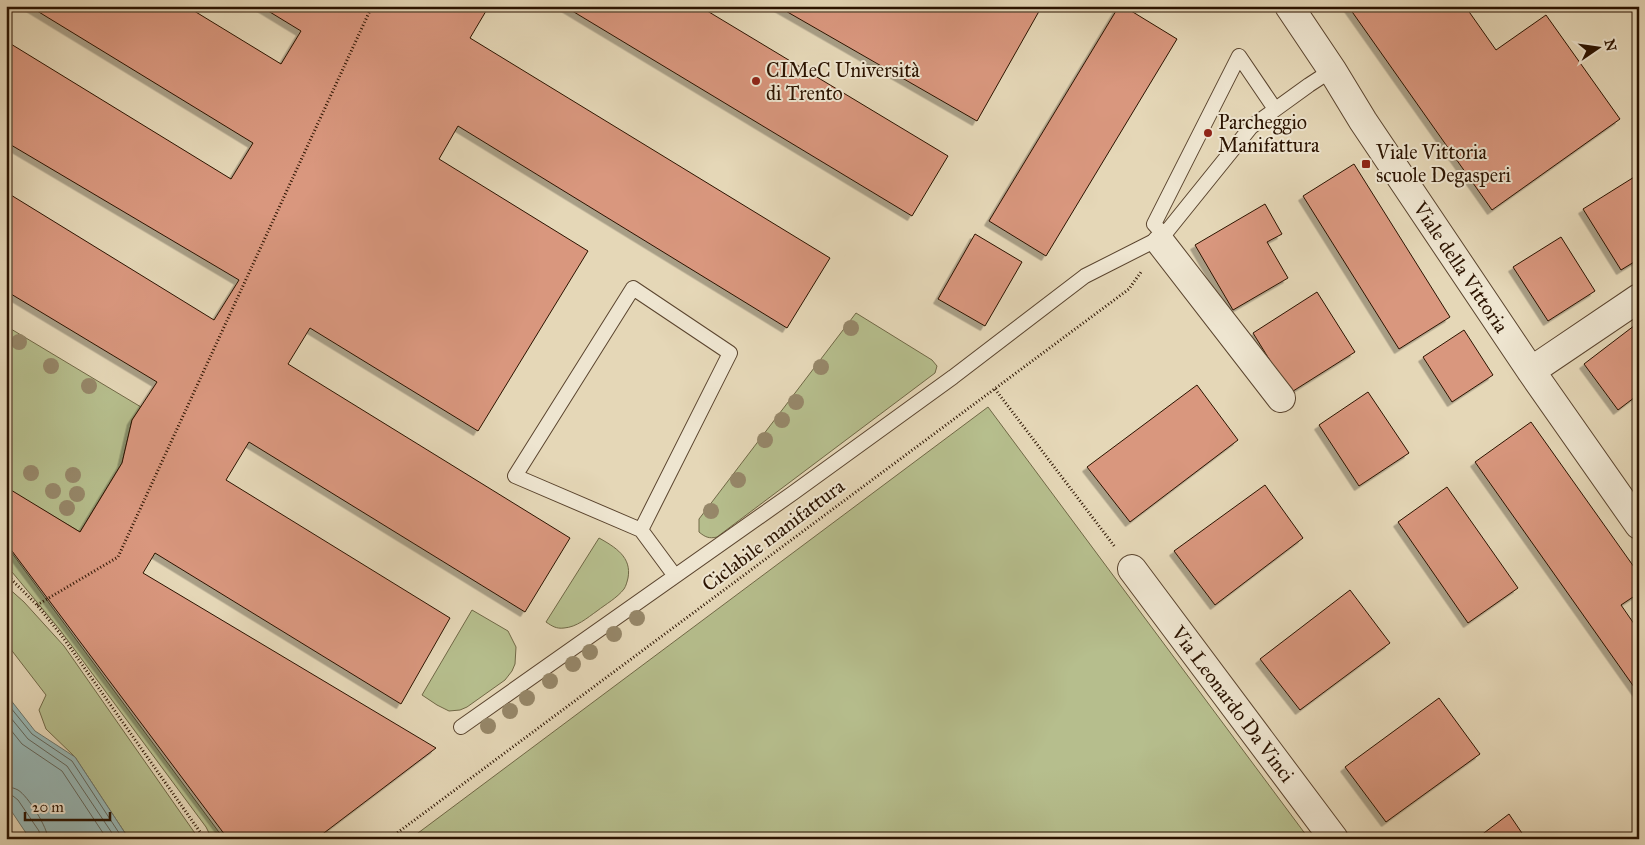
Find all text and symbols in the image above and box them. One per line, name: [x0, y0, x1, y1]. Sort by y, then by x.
north arrow: [1572, 22, 1622, 72]
text: N: [1601, 37, 1620, 53]
place label: CIMeC Università di Trento: [766, 58, 920, 105]
marker: CIMeC Università di Trento: [750, 75, 762, 87]
place label: Parcheggio Manifattura: [1218, 110, 1320, 157]
marker: Parcheggio Manifattura: [1202, 127, 1214, 139]
place label: Viale Vittoria scuole Degasperi: [1375, 140, 1512, 188]
marker: Viale Vittoria scuole Degasperi: [1360, 158, 1372, 170]
street label: Viale della Vittoria: [1408, 196, 1514, 338]
street label: Ciclabile manifattura: [697, 473, 849, 596]
street label: Via Leonardo Da Vinci: [1166, 620, 1300, 787]
scale bar: [25, 790, 110, 822]
text: 20 m: [32, 798, 64, 816]

